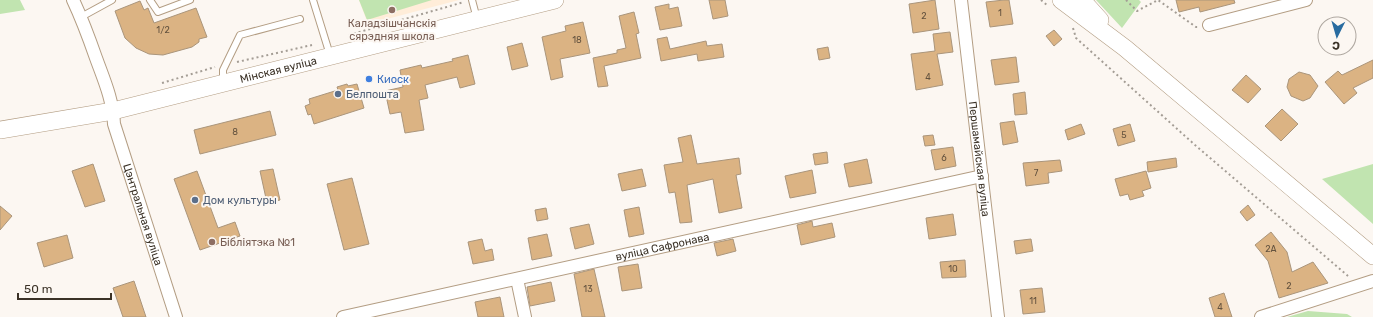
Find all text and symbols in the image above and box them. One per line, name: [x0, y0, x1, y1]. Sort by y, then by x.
marker: Каладзішчанскія сярэдняя школа: [387, 5, 397, 15]
house number: 1: [998, 8, 1002, 18]
house number: 2: [921, 11, 927, 21]
north arrow: [1317, 16, 1357, 56]
place label: Каладзішчанскія сярэдняя школа: [348, 17, 436, 43]
house number: 1/2: [156, 25, 170, 35]
house number: 18: [572, 35, 582, 45]
text: С: [1331, 39, 1341, 52]
street label: Мінская вуліца: [239, 54, 318, 86]
house number: 4: [925, 72, 931, 82]
place label: Киоск: [377, 73, 409, 86]
marker: Киоск: [364, 74, 374, 84]
place label: Белпошта: [346, 88, 399, 101]
marker: Белпошта: [333, 89, 343, 99]
street label: Першамайская вуліца: [966, 101, 992, 217]
house number: 8: [232, 127, 238, 137]
house number: 5: [1121, 130, 1127, 140]
house number: 6: [941, 153, 947, 163]
street label: Цэнтральная вуліца: [120, 162, 165, 267]
house number: 7: [1034, 168, 1039, 178]
place label: Дом культуры: [203, 194, 277, 207]
marker: Дом культуры: [190, 195, 200, 205]
street label: вуліца Сафронава: [614, 230, 711, 264]
place label: Бібліятэка №1: [220, 236, 295, 249]
marker: Бібліятэка №1: [207, 237, 217, 247]
house number: 2А: [1265, 244, 1277, 254]
house number: 10: [948, 264, 958, 274]
scale bar: [18, 275, 111, 301]
house number: 2: [1286, 281, 1292, 291]
text: 50 m: [24, 282, 52, 296]
house number: 13: [583, 284, 593, 294]
house number: 11: [1029, 296, 1037, 306]
house number: 4: [1217, 302, 1223, 312]

